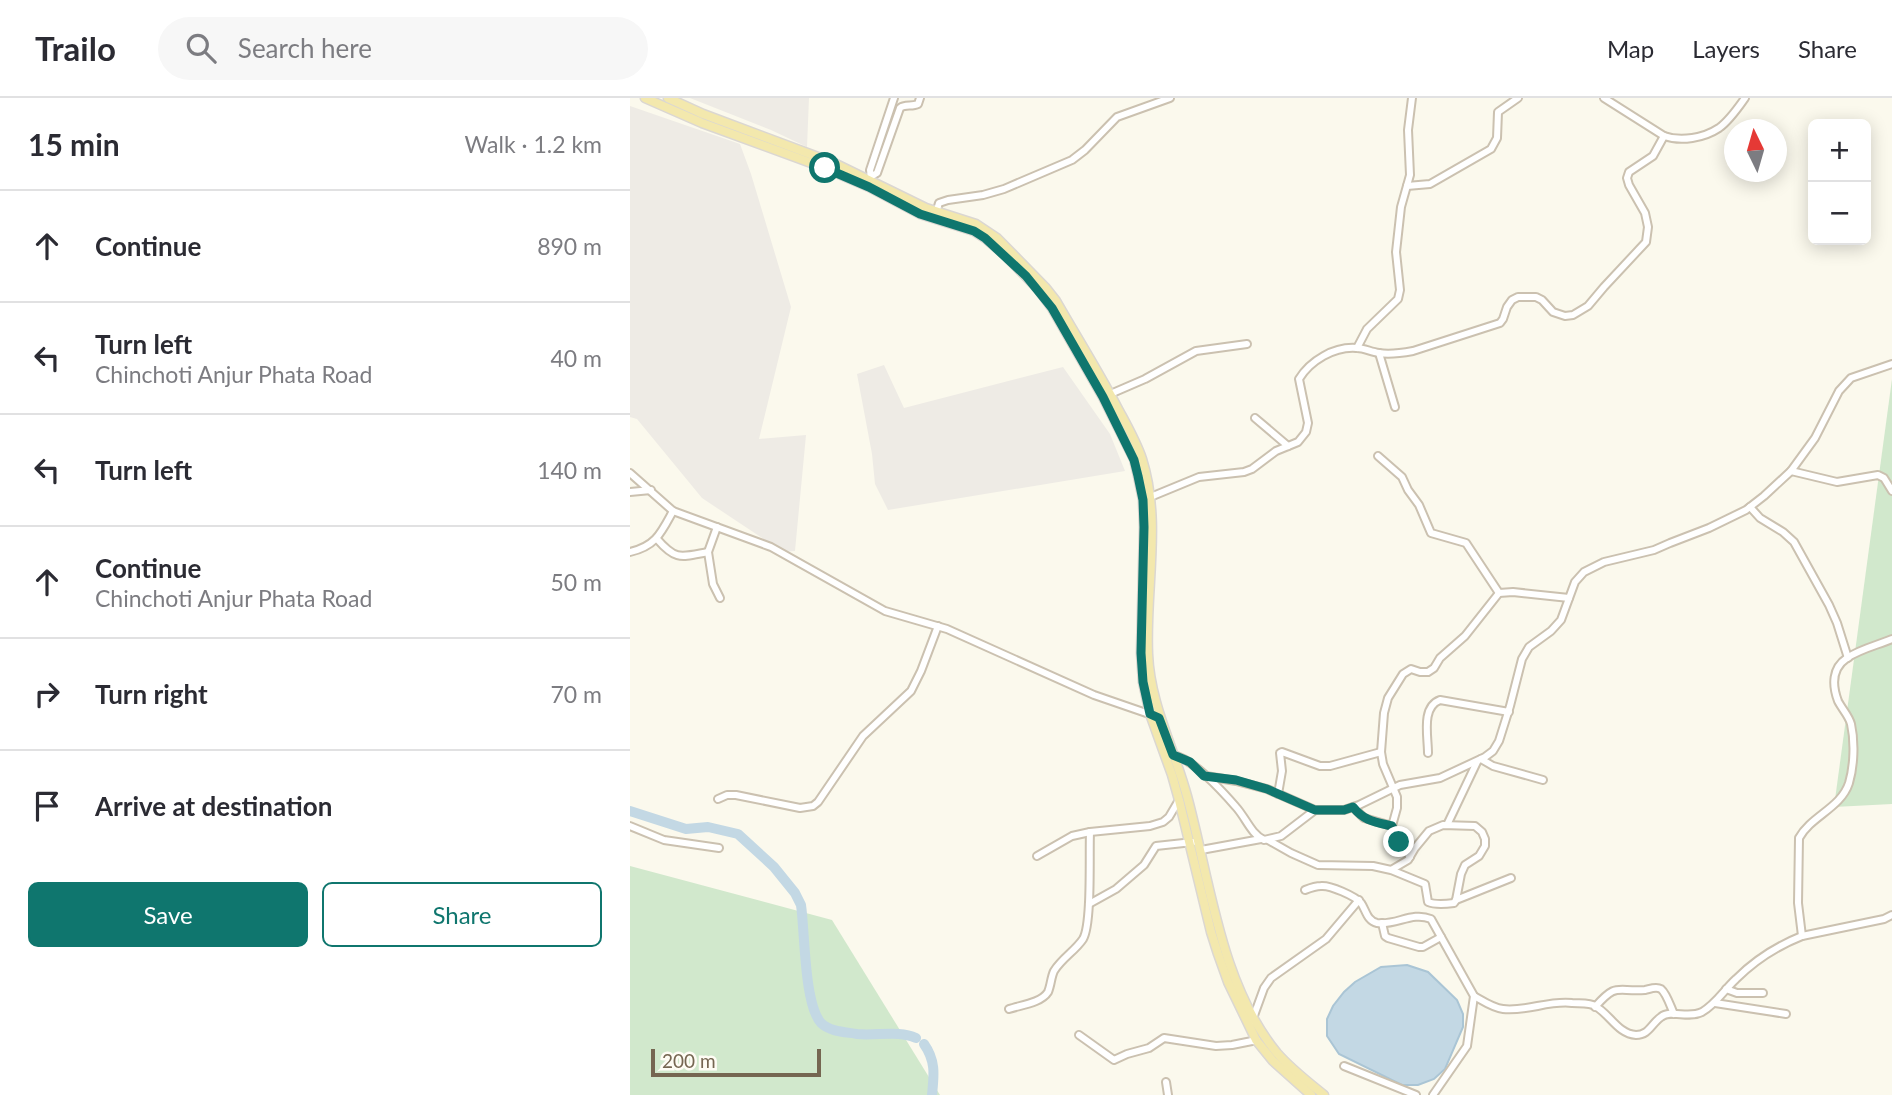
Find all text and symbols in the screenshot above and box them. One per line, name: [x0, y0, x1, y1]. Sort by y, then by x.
search box: [158, 17, 648, 80]
text: Trailo: [35, 28, 116, 68]
icon: search: [182, 29, 220, 67]
text: Search here: [238, 32, 372, 64]
text: Map: [1607, 34, 1654, 63]
text: Layers: [1692, 34, 1760, 63]
text: Share: [1798, 34, 1857, 63]
north arrow: [1724, 119, 1787, 182]
map controls: [1808, 119, 1871, 245]
button: +: [1808, 119, 1871, 182]
text: 15 min: [28, 126, 120, 162]
text: Walk · 1.2 km: [465, 130, 602, 158]
route start: [809, 152, 840, 183]
button: −: [1808, 182, 1871, 245]
icon: ahead: [28, 227, 66, 265]
text: Continue: [95, 230, 201, 262]
text: 890 m: [537, 232, 602, 260]
text: Turn left: [95, 328, 192, 360]
icon: left: [28, 339, 66, 377]
text: 40 m: [551, 344, 602, 372]
text: Chinchoti Anjur Phata Road: [95, 360, 372, 388]
icon: left: [28, 451, 66, 489]
text: Turn left: [95, 454, 192, 486]
text: 140 m: [537, 456, 602, 484]
text: Continue: [95, 552, 201, 584]
icon: ahead: [28, 563, 66, 601]
text: 50 m: [551, 568, 602, 596]
text: Chinchoti Anjur Phata Road: [95, 584, 372, 612]
icon: right: [28, 675, 66, 713]
text: Turn right: [95, 678, 208, 710]
text: 70 m: [551, 680, 602, 708]
icon: arrive: [28, 787, 66, 825]
text: Arrive at destination: [95, 790, 332, 822]
route end: [1383, 826, 1414, 857]
button: Save: [28, 882, 308, 947]
button: Share: [322, 882, 602, 947]
scale bar: [651, 1046, 821, 1078]
text: 200 m: [662, 1049, 716, 1072]

